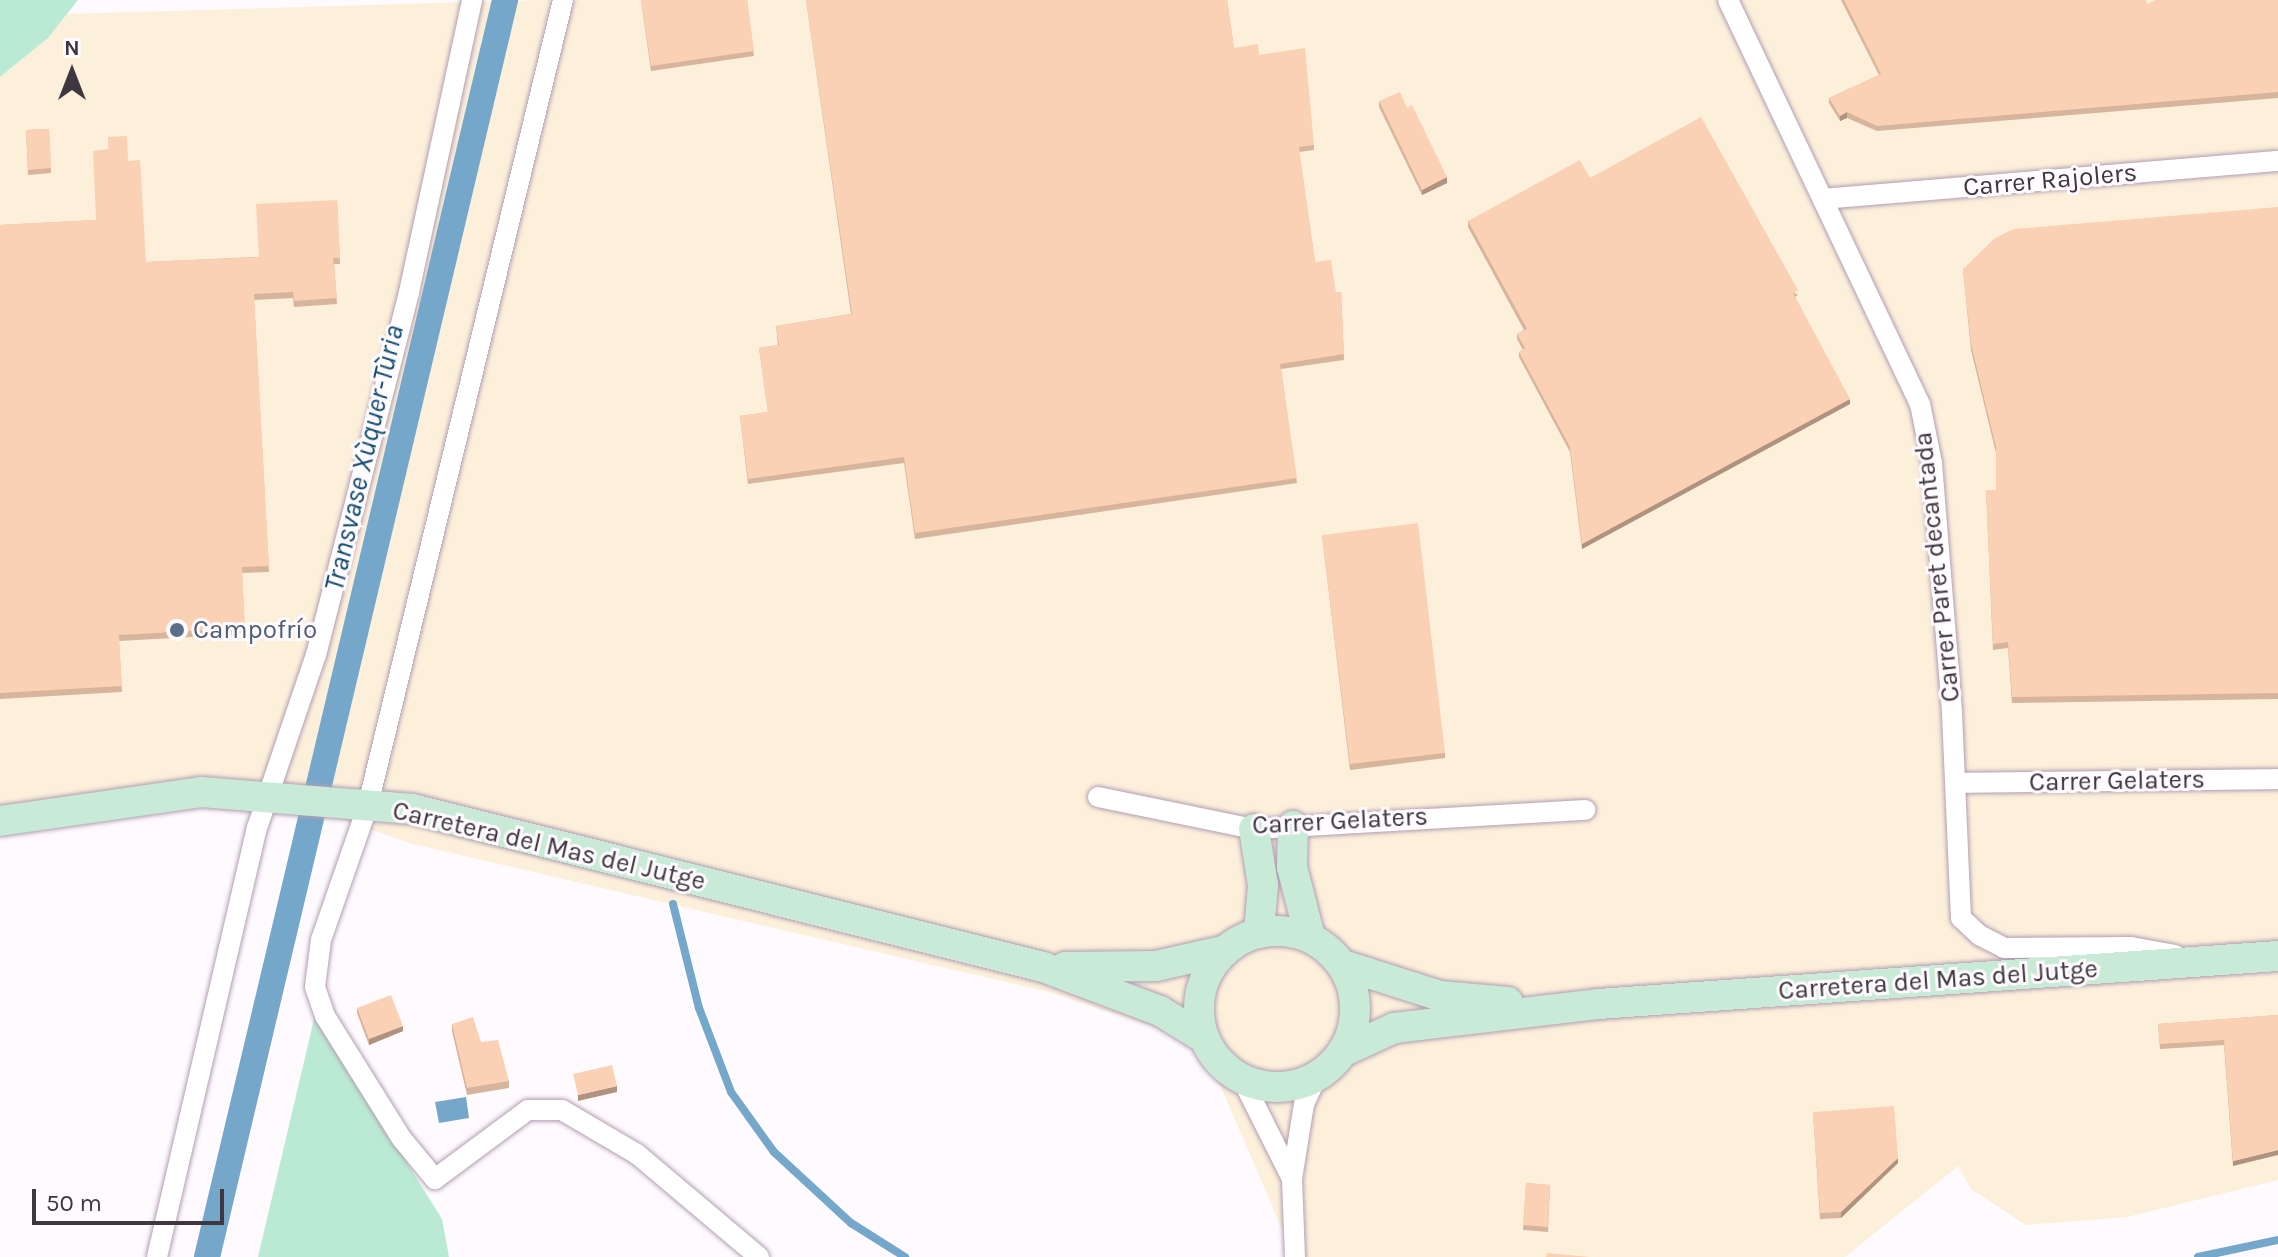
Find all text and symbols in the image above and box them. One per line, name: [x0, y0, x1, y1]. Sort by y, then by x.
north arrow: [32, 32, 112, 112]
text: N: [64, 35, 80, 61]
street label: Carrer Rajolers: [1962, 157, 2138, 203]
water label: Transvase Xùquer-Tùria: [317, 322, 411, 594]
street label: Carrer Paret decantada: [1907, 430, 1967, 704]
place label: Campofrío: [193, 614, 317, 646]
marker: Campofrío: [168, 621, 186, 639]
street label: Carrer Gelaters: [2029, 764, 2205, 798]
street label: Carretera del Mas del Jutge: [390, 795, 708, 897]
street label: Carrer Gelaters: [1251, 801, 1429, 841]
street label: Carretera del Mas del Jutge: [1777, 953, 2099, 1007]
scale bar: [36, 1173, 228, 1223]
text: 50 m: [46, 1189, 102, 1217]

